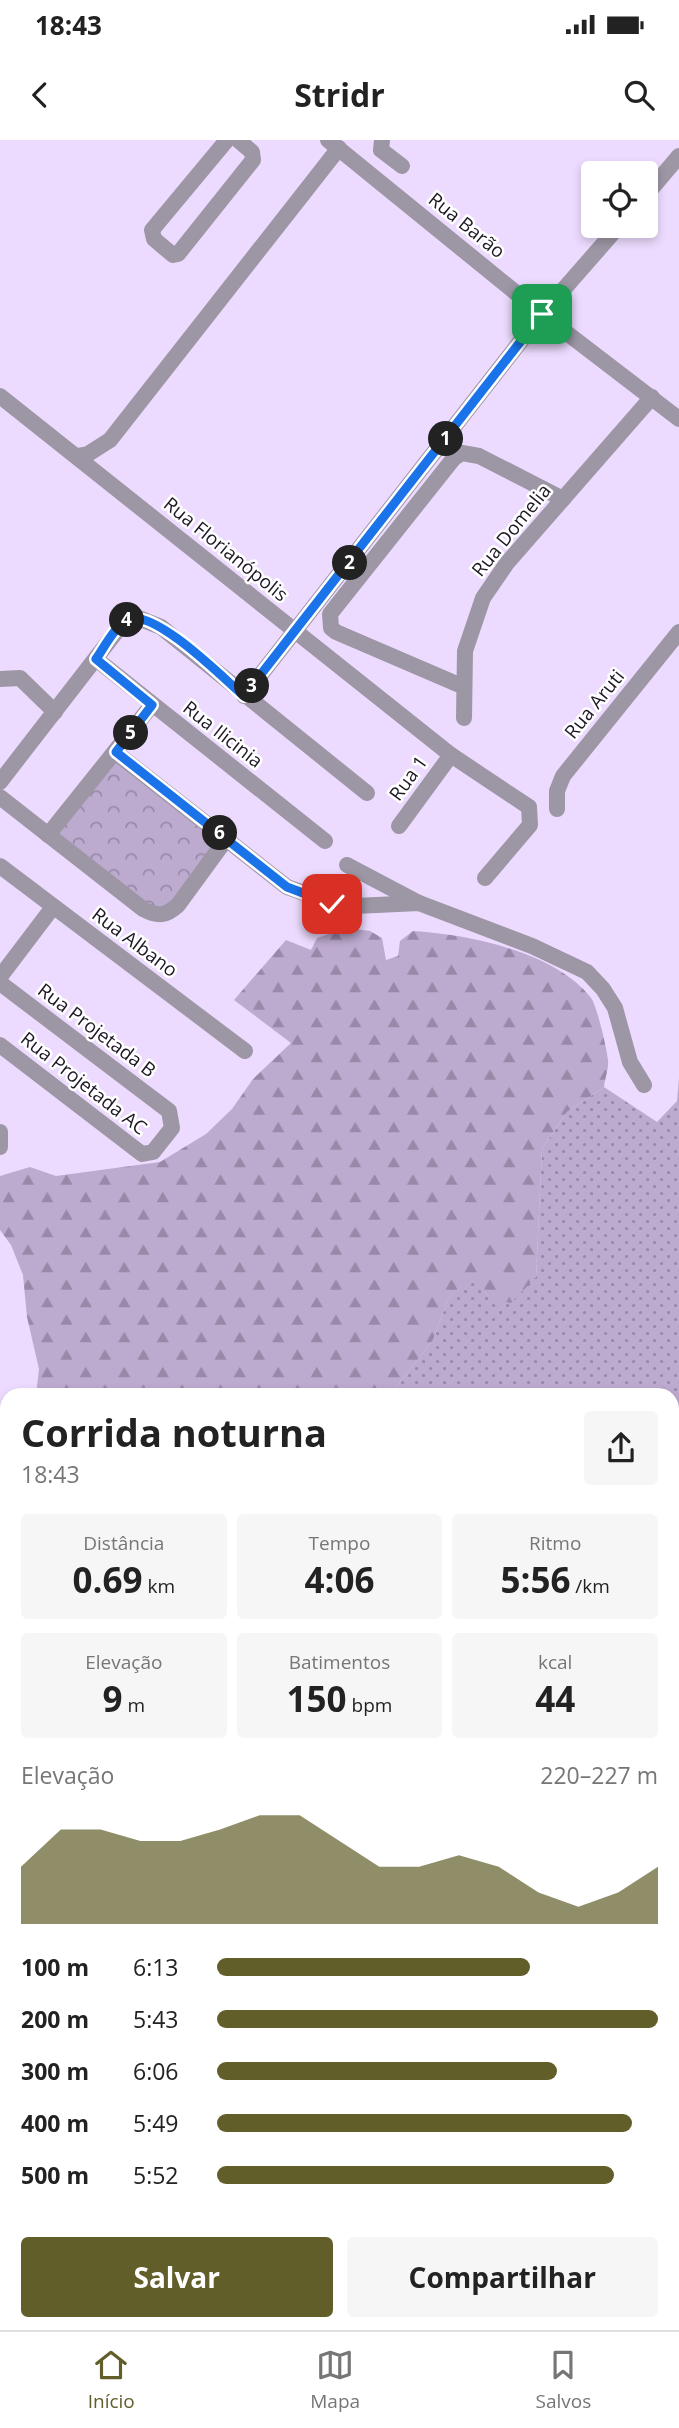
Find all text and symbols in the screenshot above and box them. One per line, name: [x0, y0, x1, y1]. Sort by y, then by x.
text: 18:43: [35, 7, 102, 43]
text: Stridr: [294, 73, 385, 116]
icon: back: [21, 76, 59, 114]
icon: search: [620, 76, 658, 114]
map controls: [581, 161, 658, 238]
button: locate: [581, 161, 658, 238]
street label: Rua Barão: [423, 186, 511, 264]
pin: [512, 284, 572, 344]
icon: arrive: [523, 295, 561, 333]
pin: 1: [428, 422, 464, 456]
text: 1: [440, 425, 451, 451]
street label: Rua Domelia: [465, 478, 557, 582]
street label: Rua Florianópolis: [158, 491, 294, 607]
pin: 2: [332, 546, 368, 580]
text: 2: [344, 549, 355, 575]
pin: 4: [110, 602, 144, 638]
text: 4: [121, 606, 132, 632]
street label: Rua Aruti: [558, 664, 630, 744]
pin: 3: [234, 668, 270, 704]
text: 3: [246, 672, 257, 698]
street label: Rua Ilicinia: [178, 695, 268, 773]
pin: 5: [114, 716, 148, 750]
text: 5: [125, 719, 136, 745]
street label: Rua 1: [383, 750, 433, 806]
pin: 6: [202, 816, 238, 850]
text: 6: [214, 819, 225, 845]
pin: [302, 874, 362, 934]
icon: check: [313, 885, 351, 923]
street label: Rua Albano: [87, 901, 183, 983]
street label: Rua Projetada B: [33, 977, 161, 1083]
street label: Rua Projetada AC: [16, 1026, 152, 1140]
text: Corrida noturna: [21, 1406, 327, 1458]
button: share: [584, 1411, 658, 1485]
text: 18:43: [21, 1458, 80, 1490]
text: Distância: [83, 1530, 164, 1556]
text: Tempo: [309, 1530, 370, 1556]
text: Ritmo: [529, 1530, 581, 1556]
text: 0.69: [73, 1556, 143, 1603]
text: 4:06: [304, 1556, 375, 1603]
text: 5:56: [500, 1556, 570, 1603]
text: km: [143, 1573, 175, 1599]
text: /km: [570, 1573, 610, 1599]
text: Elevação: [85, 1649, 162, 1675]
text: Batimentos: [289, 1649, 390, 1675]
text: kcal: [538, 1649, 572, 1675]
text: 9: [103, 1675, 123, 1722]
text: 150: [287, 1675, 347, 1722]
text: 44: [535, 1675, 575, 1722]
text: m: [123, 1692, 145, 1718]
text: bpm: [347, 1692, 392, 1718]
text: Elevação: [21, 1759, 114, 1791]
text: 220–227 m: [540, 1759, 658, 1791]
text: 100 m: [21, 1951, 89, 1983]
text: 6:13: [133, 1951, 179, 1983]
text: 200 m: [21, 2003, 89, 2035]
text: 5:43: [133, 2003, 179, 2035]
text: 300 m: [21, 2055, 89, 2087]
text: 6:06: [133, 2055, 179, 2087]
text: 400 m: [21, 2107, 89, 2139]
text: 5:49: [133, 2107, 179, 2139]
text: 500 m: [21, 2159, 89, 2191]
text: 5:52: [133, 2159, 179, 2191]
button: Salvar: [21, 2237, 333, 2317]
button: Compartilhar: [347, 2237, 658, 2317]
tab: Início: [88, 2346, 135, 2414]
tab: Mapa: [310, 2346, 360, 2414]
tab: Salvos: [536, 2346, 591, 2414]

